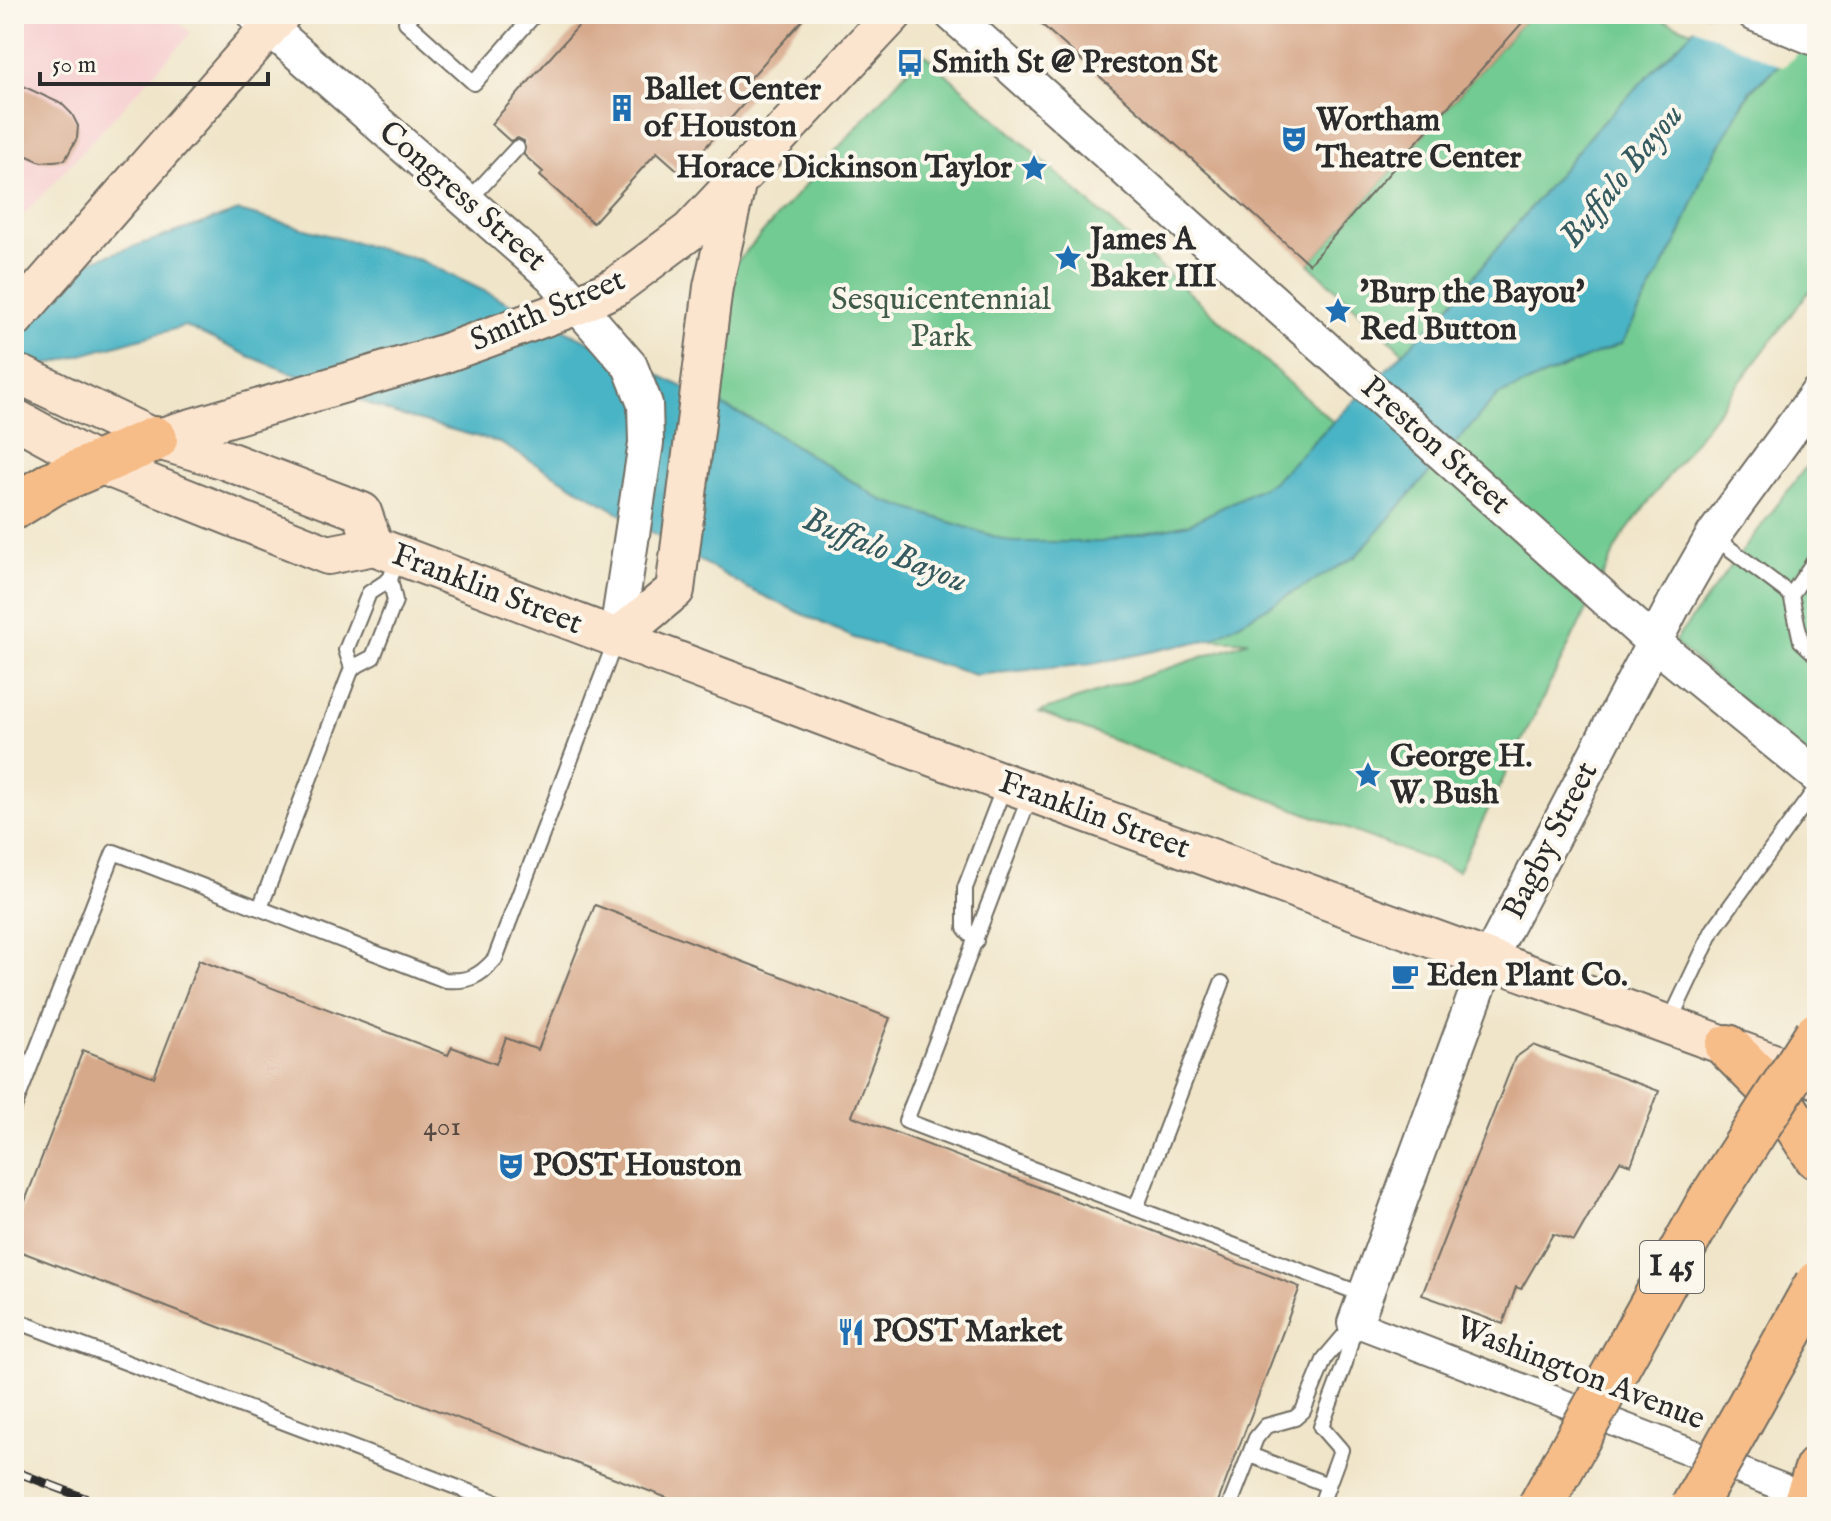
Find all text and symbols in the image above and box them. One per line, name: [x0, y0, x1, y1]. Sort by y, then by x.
scale bar: [40, 36, 268, 86]
place label: Smith St @ Preston St: [932, 43, 1218, 84]
bus stop icon: Smith St @ Preston St: [895, 48, 925, 78]
text: 50 m: [52, 50, 96, 81]
place label: Ballet Center of Houston: [644, 70, 821, 148]
building icon: Ballet Center of Houston: [607, 93, 637, 123]
water label: Buffalo Bayou: [1551, 95, 1693, 257]
place label: Wortham Theatre Center: [1315, 101, 1521, 179]
street label: Congress Street: [369, 113, 555, 281]
theatre icon: Wortham Theatre Center: [1279, 124, 1309, 154]
place label: Horace Dickinson Taylor: [677, 148, 1012, 189]
place icon: Horace Dickinson Taylor: [1019, 153, 1049, 183]
place label: James A Baker III: [1086, 220, 1217, 298]
place icon: James A Baker III: [1053, 243, 1083, 273]
street label: Smith Street: [464, 260, 632, 362]
place label: 'Burp the Bayou' Red Button: [1360, 273, 1585, 351]
park label: Sesquicentennial Park: [831, 280, 1051, 358]
place icon: 'Burp the Bayou' Red Button: [1323, 296, 1353, 326]
street label: Preston Street: [1352, 368, 1518, 524]
water label: Buffalo Bayou: [796, 499, 974, 603]
street label: Franklin Street: [386, 535, 588, 645]
place label: George H. W. Bush: [1389, 737, 1532, 815]
street label: Bagby Street: [1494, 755, 1608, 927]
place icon: George H. W. Bush: [1353, 760, 1383, 790]
street label: Franklin Street: [993, 762, 1195, 870]
place label: Eden Plant Co.: [1427, 956, 1628, 997]
cafe icon: Eden Plant Co.: [1390, 961, 1420, 991]
house number: 401: [423, 1110, 461, 1145]
place label: POST Houston: [533, 1146, 742, 1187]
theatre icon: POST Houston: [496, 1151, 526, 1181]
road number: I 45: [1640, 1241, 1704, 1293]
street label: Washington Avenue: [1450, 1308, 1710, 1440]
place label: POST Market: [873, 1312, 1063, 1353]
restaurant icon: POST Market: [836, 1317, 866, 1347]

